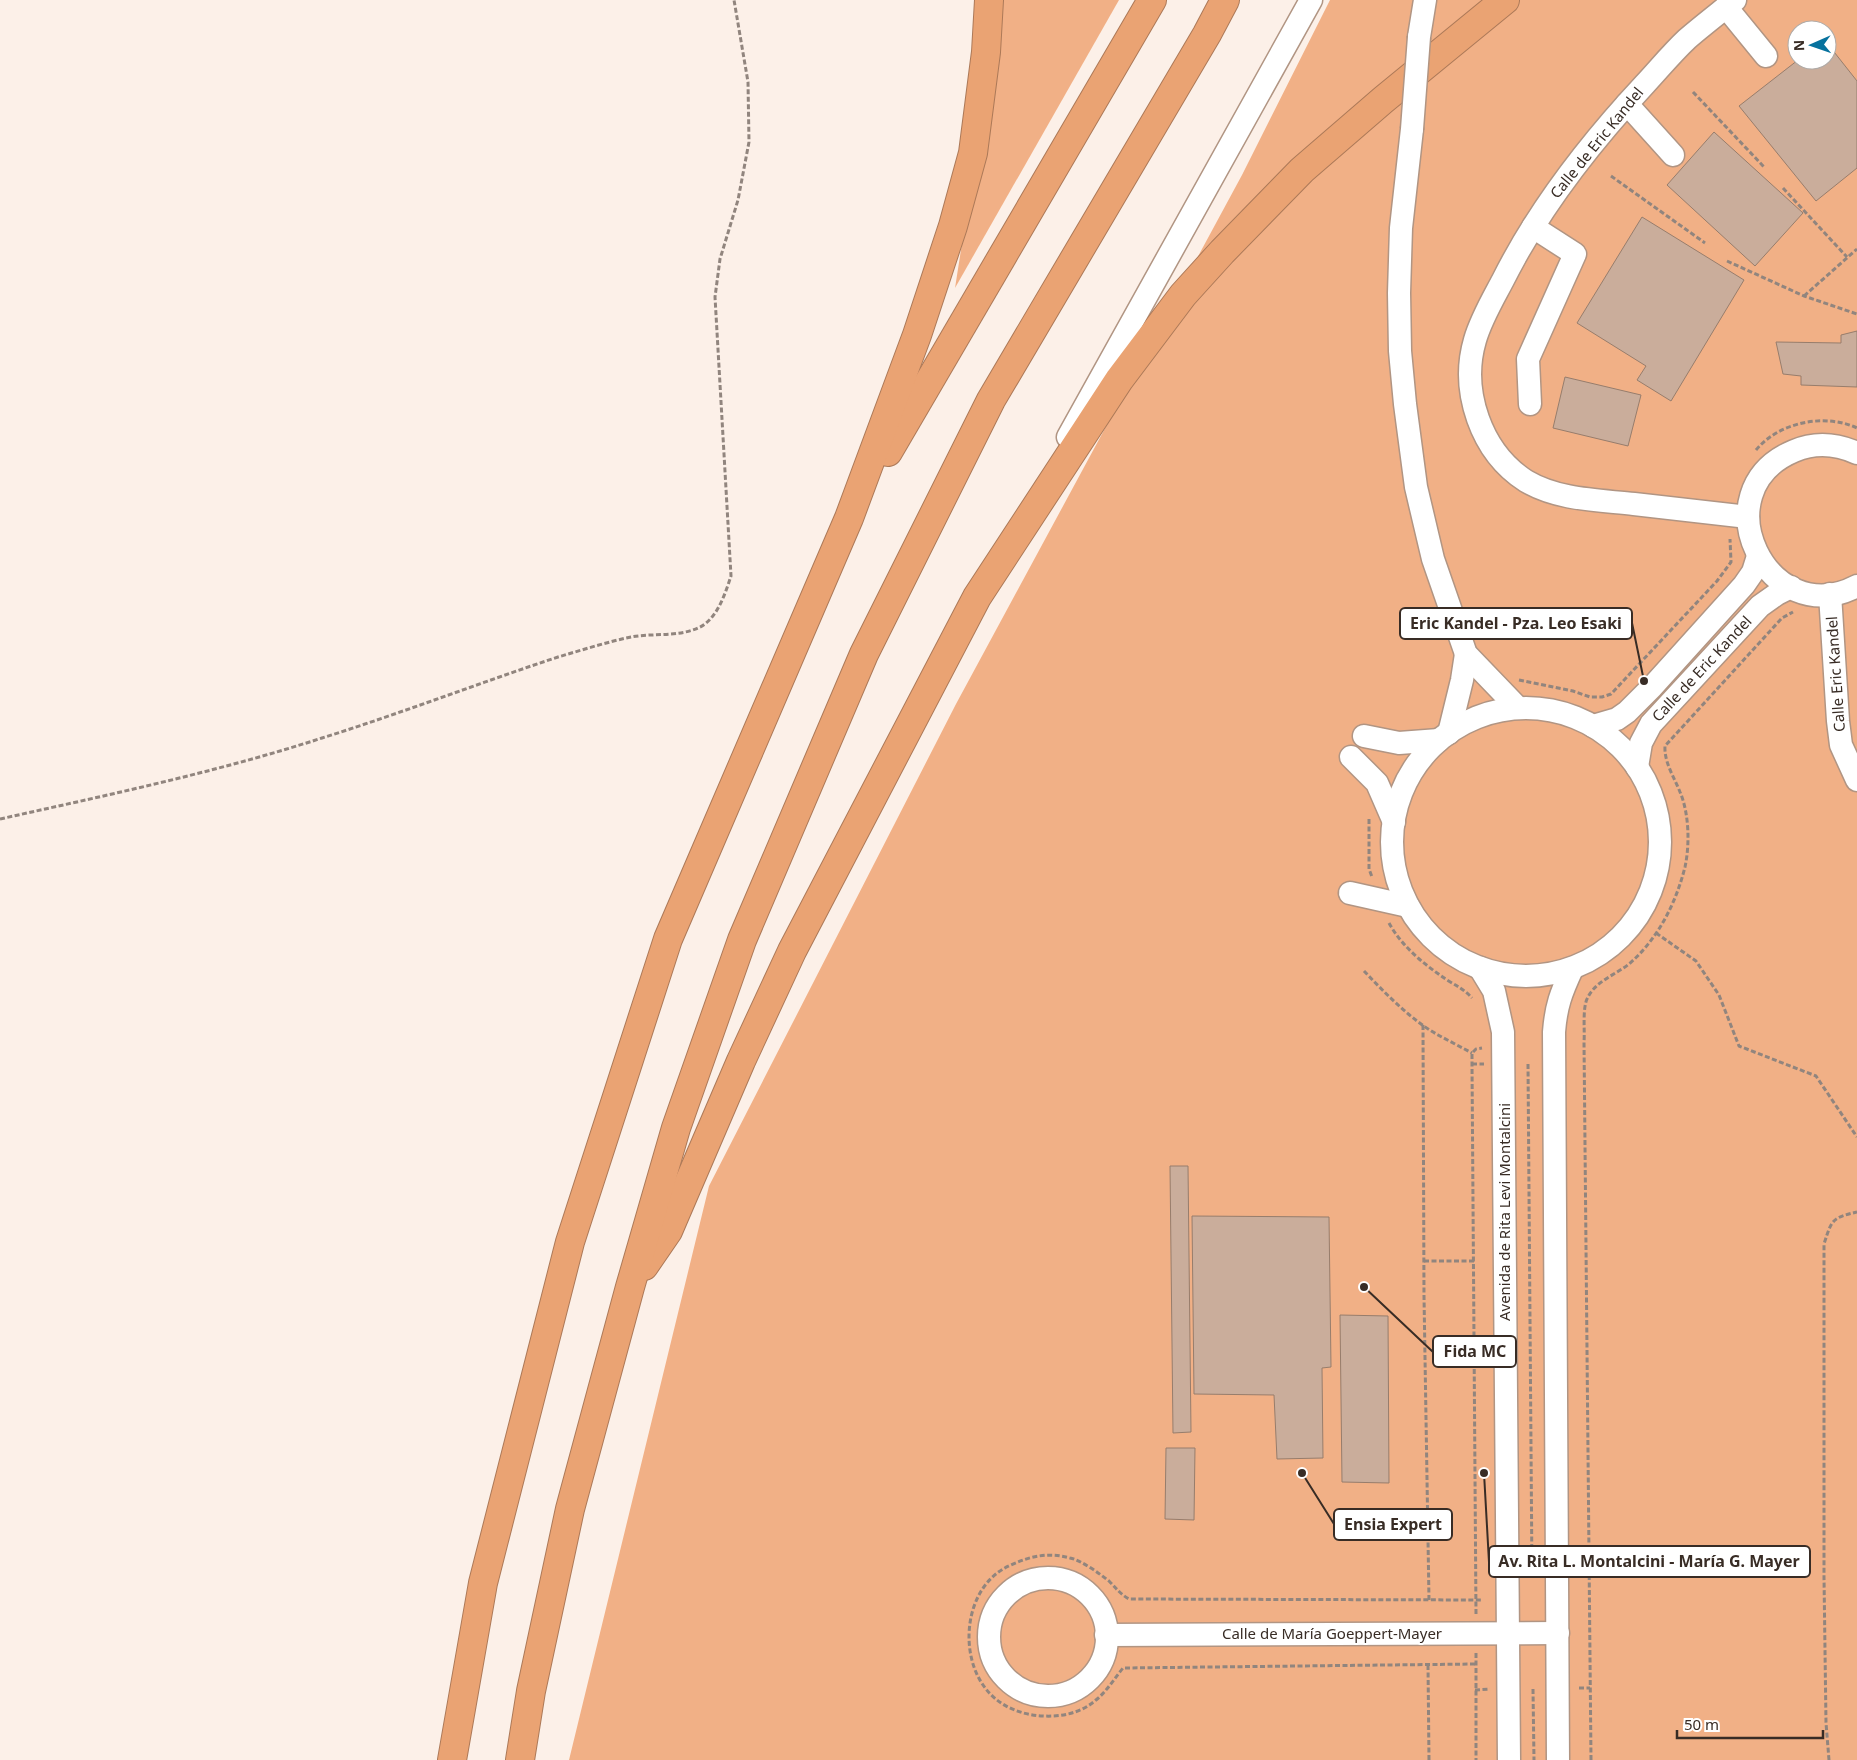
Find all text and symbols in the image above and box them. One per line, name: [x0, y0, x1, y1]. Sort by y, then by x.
north arrow: [1787, 20, 1837, 70]
text: N: [1789, 39, 1808, 51]
street label: Calle de Eric Kandel: [1545, 83, 1647, 202]
callout: Eric Kandel - Pza. Leo Esaki: [1400, 608, 1632, 639]
street label: Calle de Eric Kandel: [1647, 611, 1756, 725]
text: Eric Kandel - Pza. Leo Esaki: [1410, 612, 1622, 634]
street label: Calle Eric Kandel: [1821, 615, 1849, 733]
street label: Avenida de Rita Levi Montalcini: [1494, 1103, 1514, 1321]
callout: Fida MC: [1433, 1336, 1516, 1367]
text: Fida MC: [1444, 1340, 1506, 1362]
callout: Ensia Expert: [1334, 1509, 1452, 1540]
text: Ensia Expert: [1344, 1513, 1442, 1535]
callout: Av. Rita L. Montalcini - María G. Mayer: [1489, 1546, 1810, 1577]
text: Av. Rita L. Montalcini - María G. Mayer: [1498, 1550, 1800, 1572]
street label: Calle de María Goeppert-Mayer: [1222, 1623, 1442, 1643]
scale bar: [1677, 1708, 1823, 1740]
text: 50 m: [1684, 1714, 1719, 1734]

